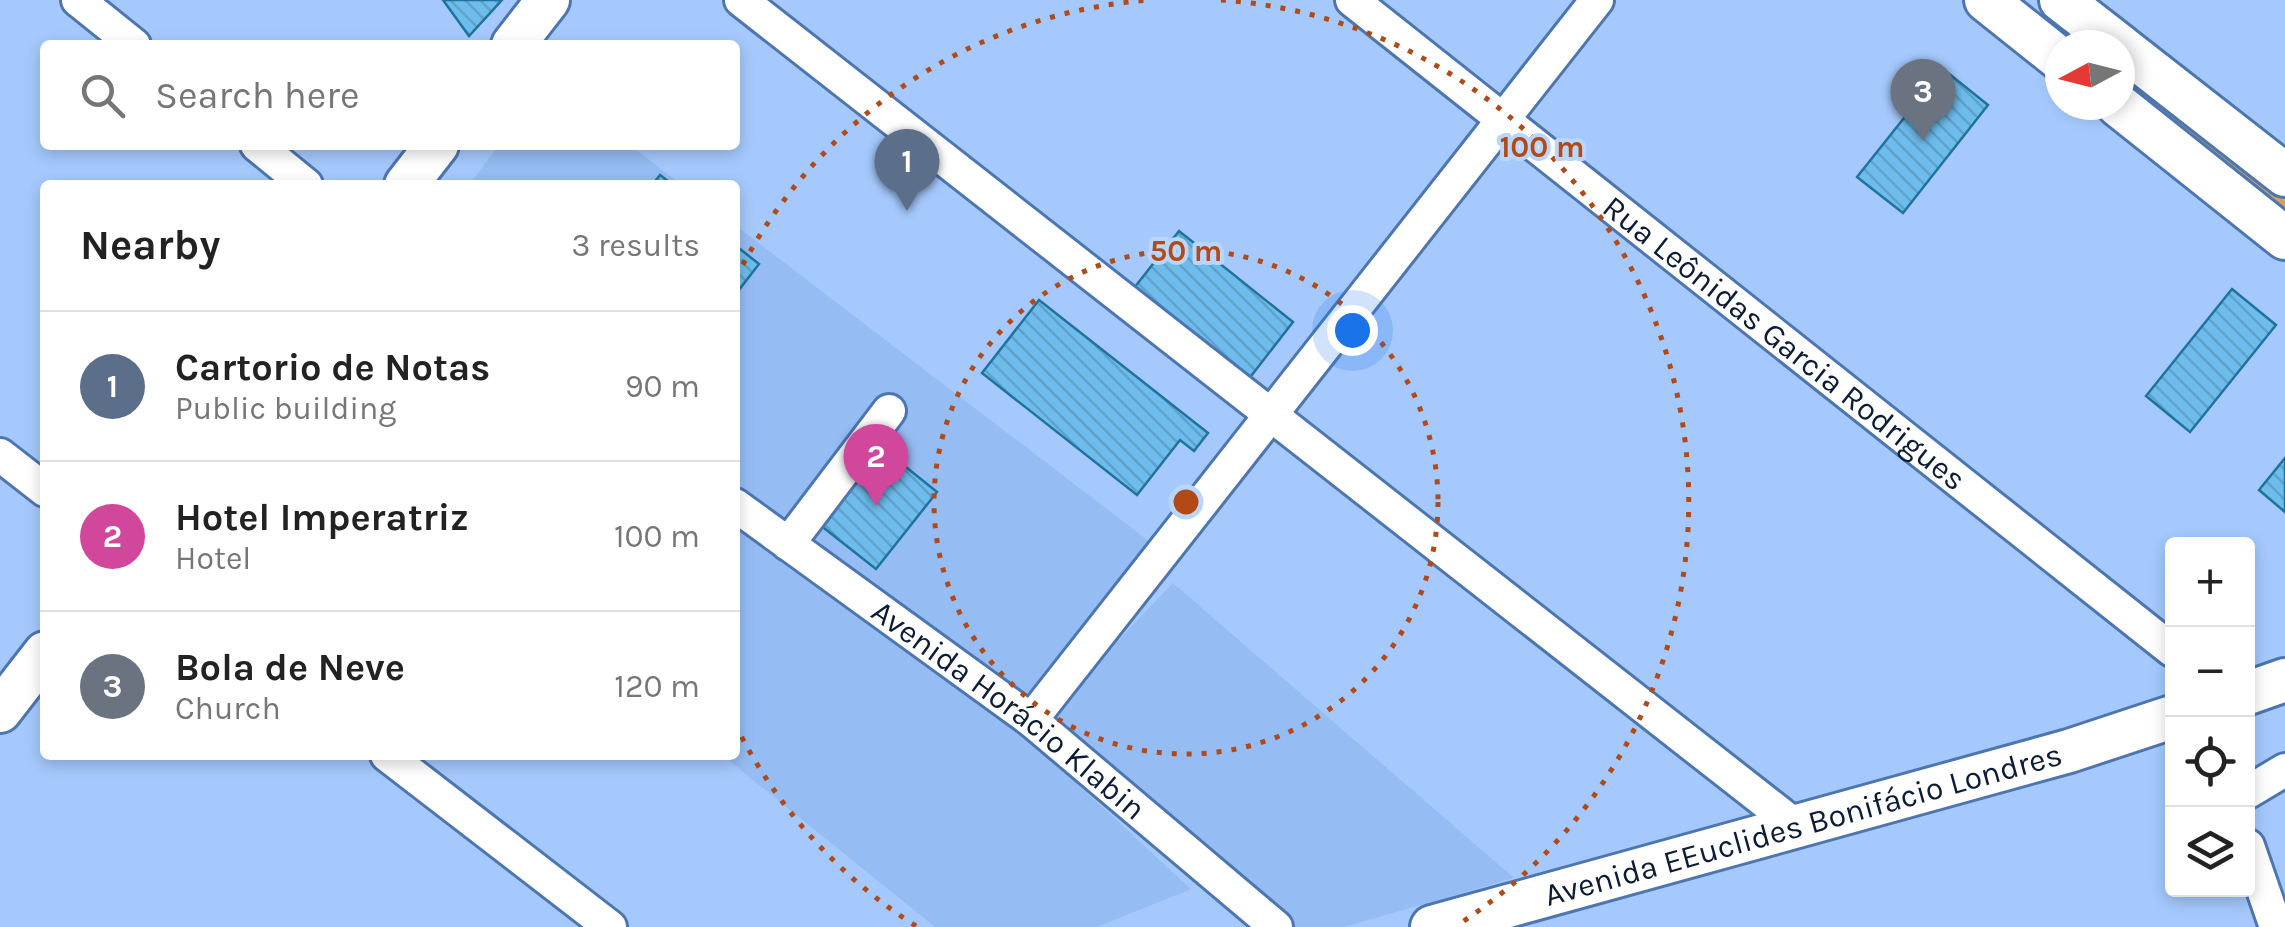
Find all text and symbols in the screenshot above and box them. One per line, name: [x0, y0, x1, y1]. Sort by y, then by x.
north arrow: [2045, 30, 2135, 120]
search box: [40, 40, 740, 150]
pin: 3: [1890, 58, 1956, 141]
icon: search: [75, 68, 130, 123]
text: Search here: [155, 73, 359, 118]
pin: 1: [874, 128, 940, 211]
text: 100 m: [1500, 129, 1584, 165]
street label: Rua Leônidas Garcia Rodrigues: [1596, 188, 1973, 498]
text: Nearby: [80, 220, 220, 270]
text: 3 results: [572, 227, 700, 264]
text: 50 m: [1150, 233, 1222, 269]
your location: [1327, 305, 1378, 356]
text: Cartorio de Notas: [175, 345, 490, 390]
text: 1: [107, 368, 118, 405]
text: 90 m: [625, 368, 700, 405]
text: Public building: [175, 390, 396, 427]
pin: 2: [844, 424, 908, 506]
centre of rings: [1168, 484, 1204, 520]
text: Hotel Imperatriz: [175, 495, 469, 540]
text: 2: [103, 518, 122, 555]
text: 100 m: [614, 518, 700, 555]
map controls: [2165, 537, 2255, 897]
button: +: [2165, 537, 2255, 627]
text: Hotel: [175, 540, 251, 577]
street label: Avenida Horácio Klabin: [865, 592, 1153, 827]
button: −: [2165, 627, 2255, 717]
text: Bola de Neve: [175, 645, 405, 690]
text: 3: [103, 668, 122, 705]
text: 120 m: [614, 668, 700, 705]
text: Church: [175, 690, 281, 727]
button: locate: [2165, 717, 2255, 807]
street label: Avenida EEuclides Bonifácio Londres: [1540, 735, 2066, 914]
button: layers: [2165, 807, 2255, 897]

